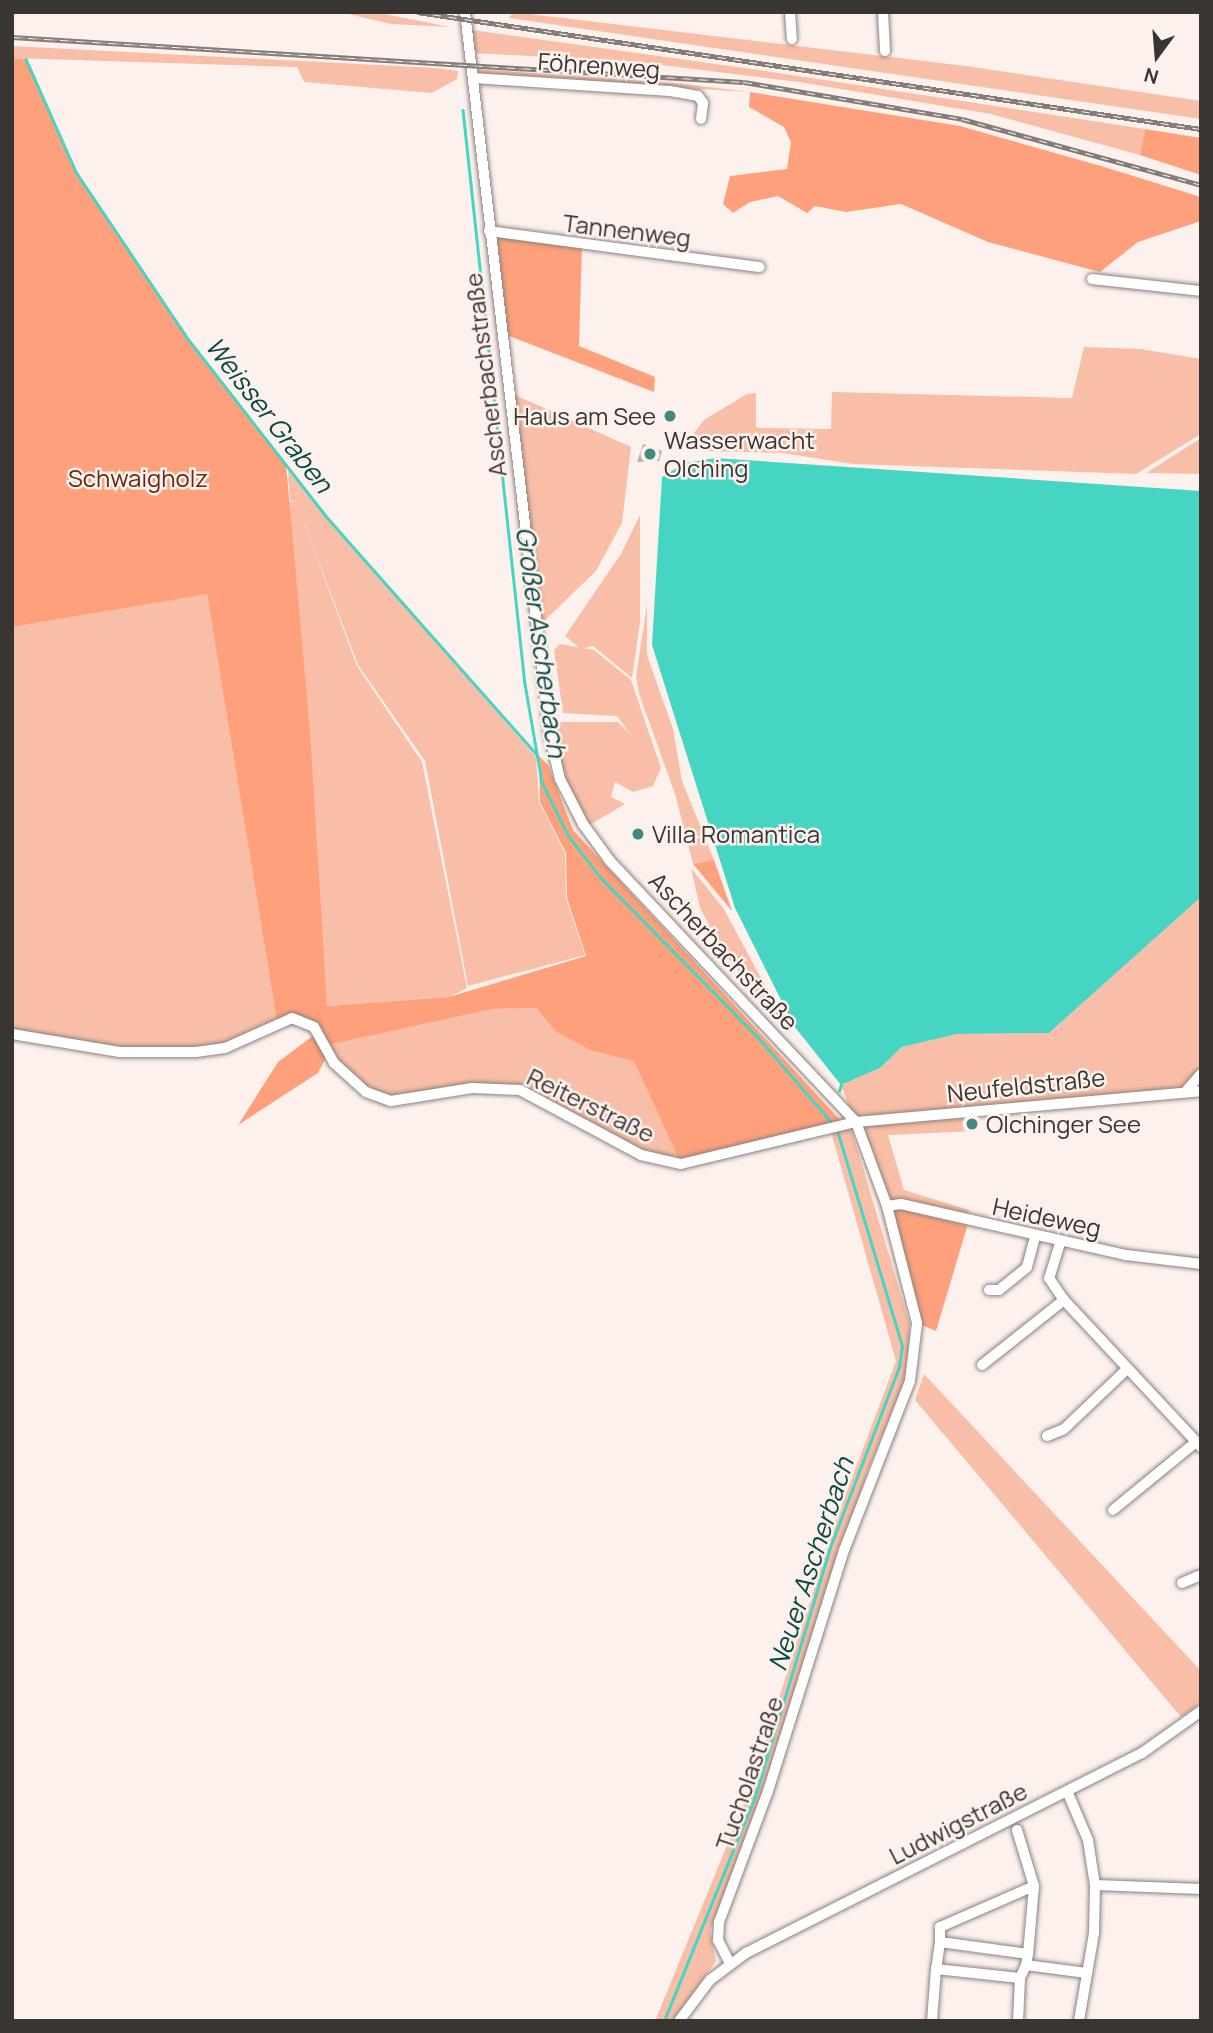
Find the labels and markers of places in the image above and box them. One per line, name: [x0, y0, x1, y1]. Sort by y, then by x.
place label: Haus am See: [513, 402, 656, 430]
marker: Haus am See: [662, 408, 678, 424]
place label: Wasserwacht Olching: [664, 426, 815, 482]
marker: Wasserwacht Olching: [642, 446, 658, 462]
place label: Villa Romantica: [652, 820, 820, 848]
marker: Villa Romantica: [630, 826, 646, 842]
place label: Olchinger See: [986, 1110, 1141, 1138]
marker: Olchinger See: [964, 1116, 980, 1132]

